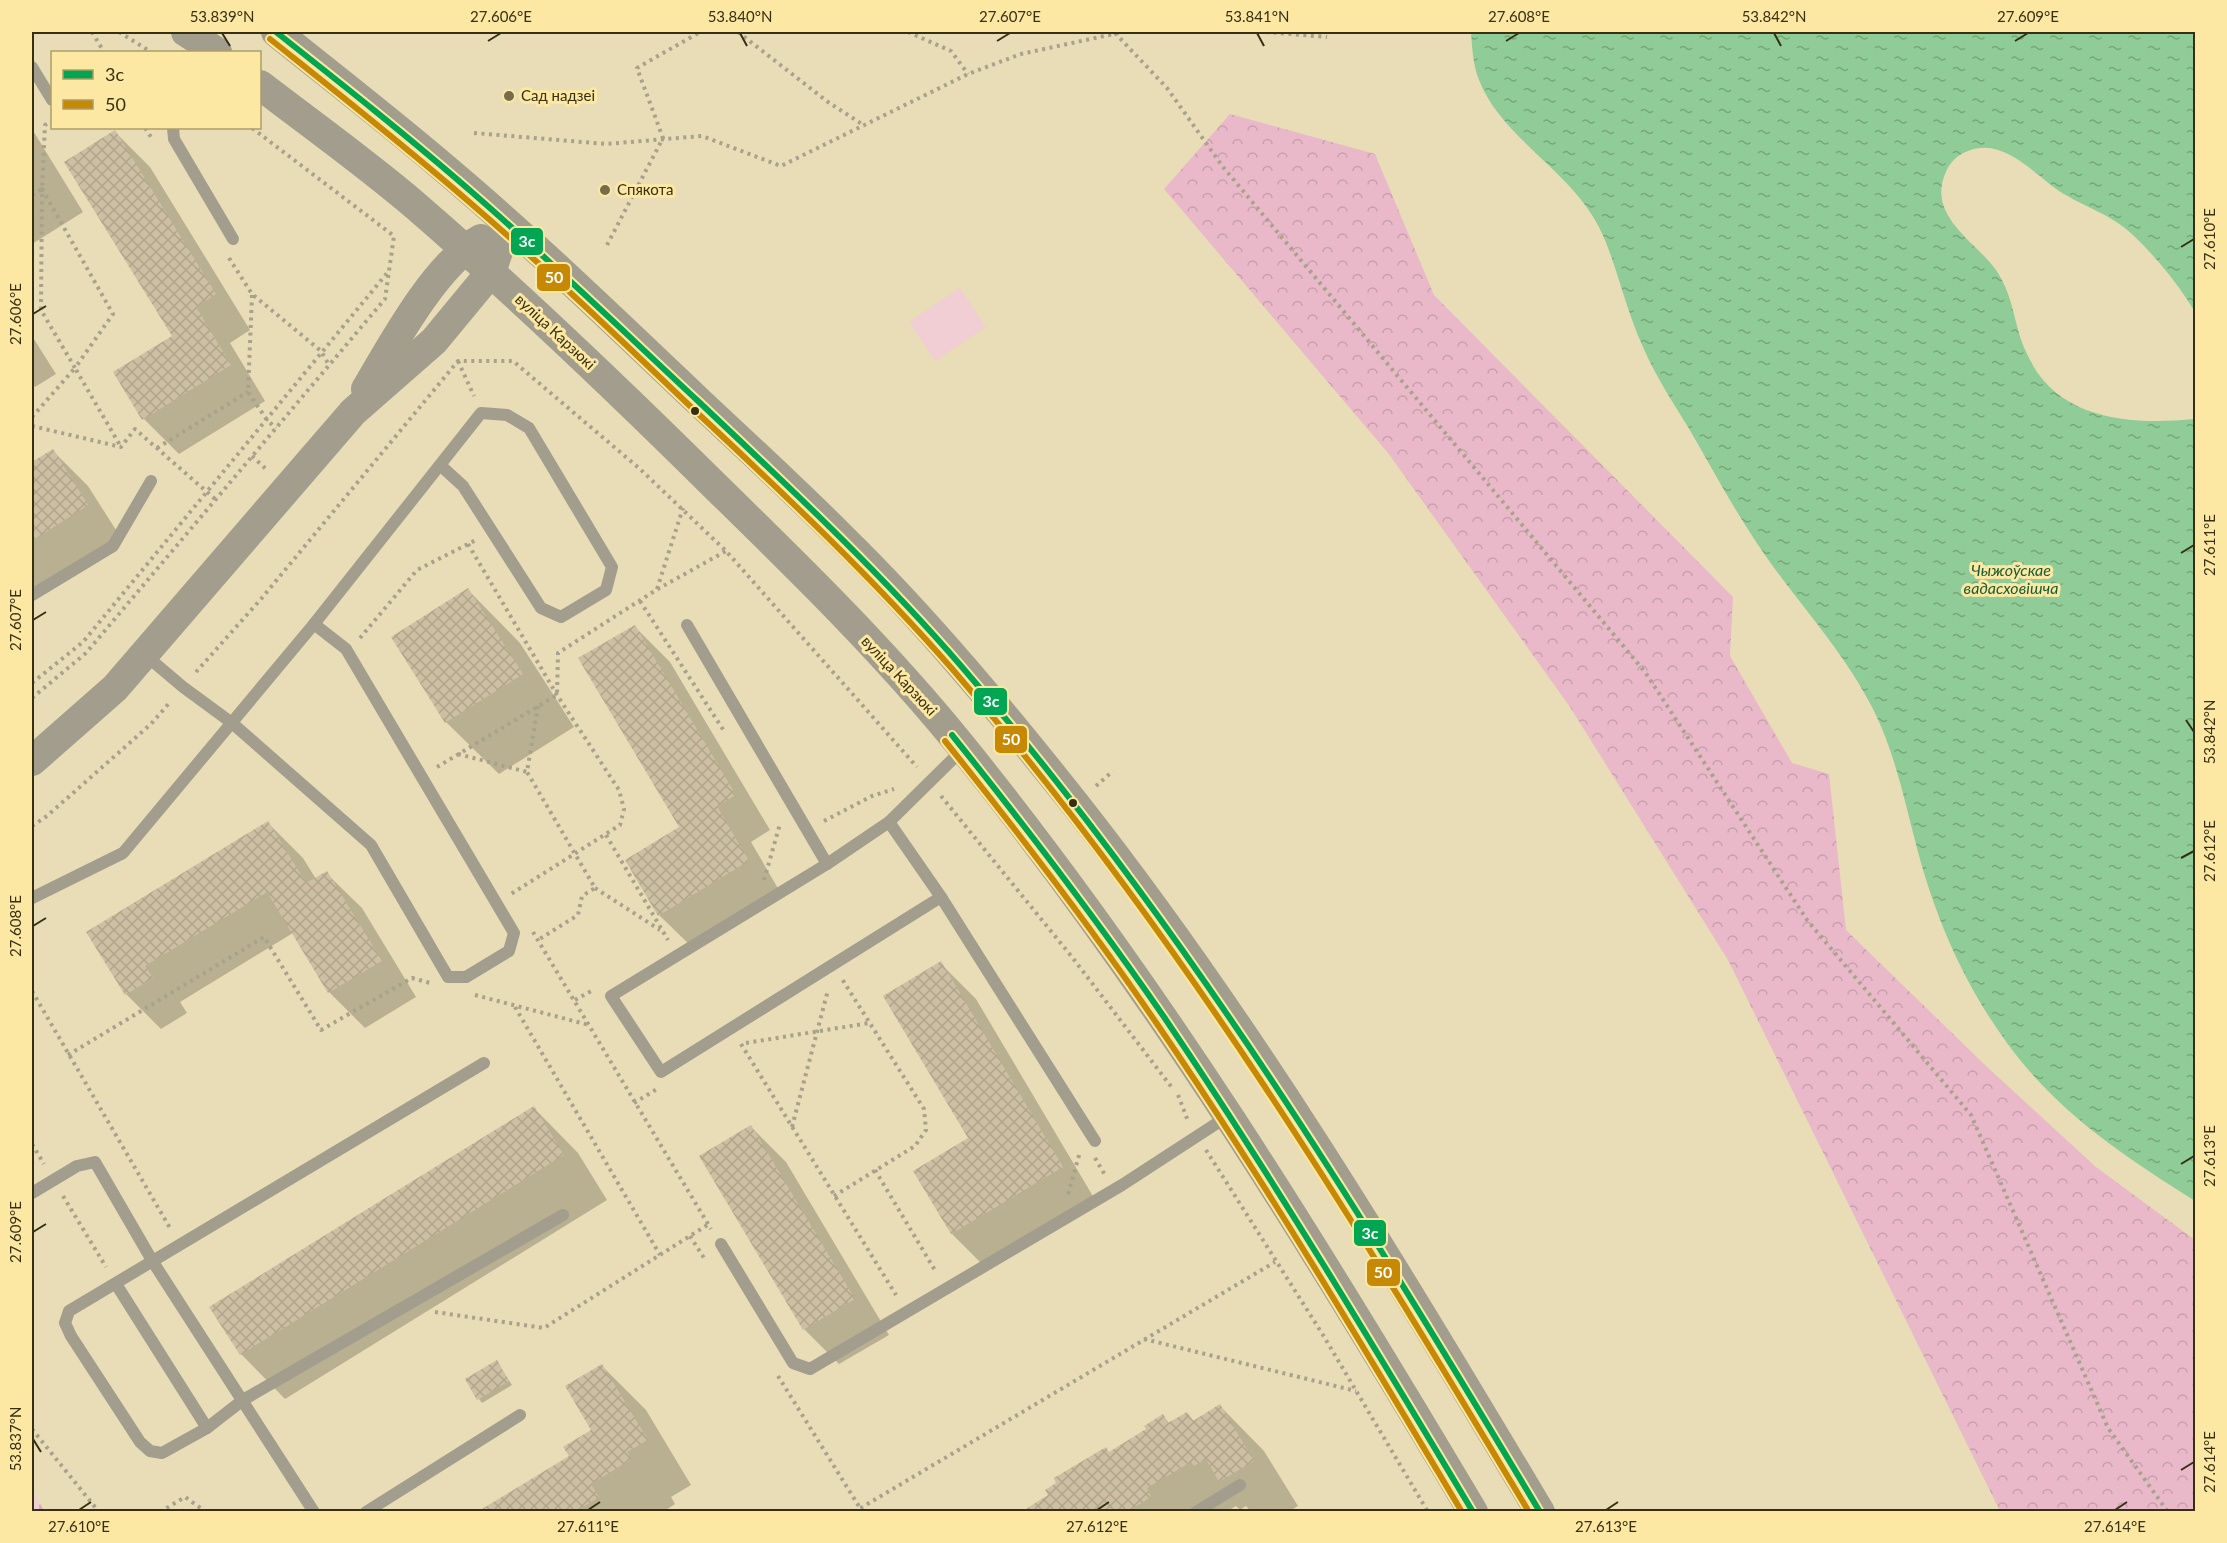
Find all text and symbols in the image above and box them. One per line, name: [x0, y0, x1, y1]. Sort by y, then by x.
text: 53.839°N: [190, 7, 254, 25]
text: 27.606°E: [470, 7, 532, 25]
text: 53.840°N: [708, 7, 772, 25]
text: 27.607°E: [979, 7, 1041, 25]
text: 53.841°N: [1225, 7, 1289, 25]
text: 27.608°E: [1488, 7, 1550, 25]
text: 53.842°N: [1742, 7, 1806, 25]
text: 27.609°E: [1997, 7, 2059, 25]
legend: [51, 51, 261, 129]
text: 3с: [105, 63, 124, 85]
place label: Сад надзеі: [521, 86, 595, 104]
marker: Сад надзеі: [502, 89, 516, 103]
text: 50: [105, 93, 126, 115]
place label: Спякота: [617, 180, 673, 198]
marker: Спякота: [598, 183, 612, 197]
text: 27.610°E: [2200, 208, 2218, 270]
line badge: 3с: [510, 227, 544, 256]
text: 3с: [519, 231, 536, 250]
line badge: 50: [536, 263, 571, 292]
text: 50: [545, 267, 563, 286]
text: 27.606°E: [6, 283, 24, 345]
street label: вуліца Карзюкі: [512, 290, 599, 373]
unlabelled marker: [689, 405, 701, 417]
text: 27.611°E: [2200, 514, 2218, 576]
water label: Чыжоўскае вадасховішча: [1964, 560, 2058, 597]
text: 27.607°E: [6, 589, 24, 651]
street label: вуліца Карзюкі: [858, 632, 941, 719]
line badge: 3с: [973, 687, 1008, 716]
text: 3с: [983, 691, 1000, 710]
text: 53.842°N: [2200, 700, 2218, 764]
line badge: 50: [994, 725, 1028, 754]
text: 50: [1002, 729, 1020, 748]
unlabelled marker: [1067, 797, 1079, 809]
text: 27.612°E: [2200, 820, 2218, 882]
text: 27.608°E: [6, 895, 24, 957]
text: 27.613°E: [2200, 1125, 2218, 1187]
text: 27.609°E: [6, 1201, 24, 1263]
line badge: 3с: [1353, 1219, 1387, 1247]
text: 3с: [1362, 1223, 1379, 1242]
line badge: 50: [1366, 1258, 1401, 1287]
text: 50: [1374, 1262, 1392, 1281]
text: 53.837°N: [6, 1407, 24, 1471]
text: 27.614°E: [2200, 1431, 2218, 1493]
text: 27.610°E: [48, 1517, 110, 1535]
text: 27.611°E: [557, 1517, 619, 1535]
text: 27.612°E: [1066, 1517, 1128, 1535]
text: 27.613°E: [1575, 1517, 1637, 1535]
text: 27.614°E: [2084, 1517, 2146, 1535]

